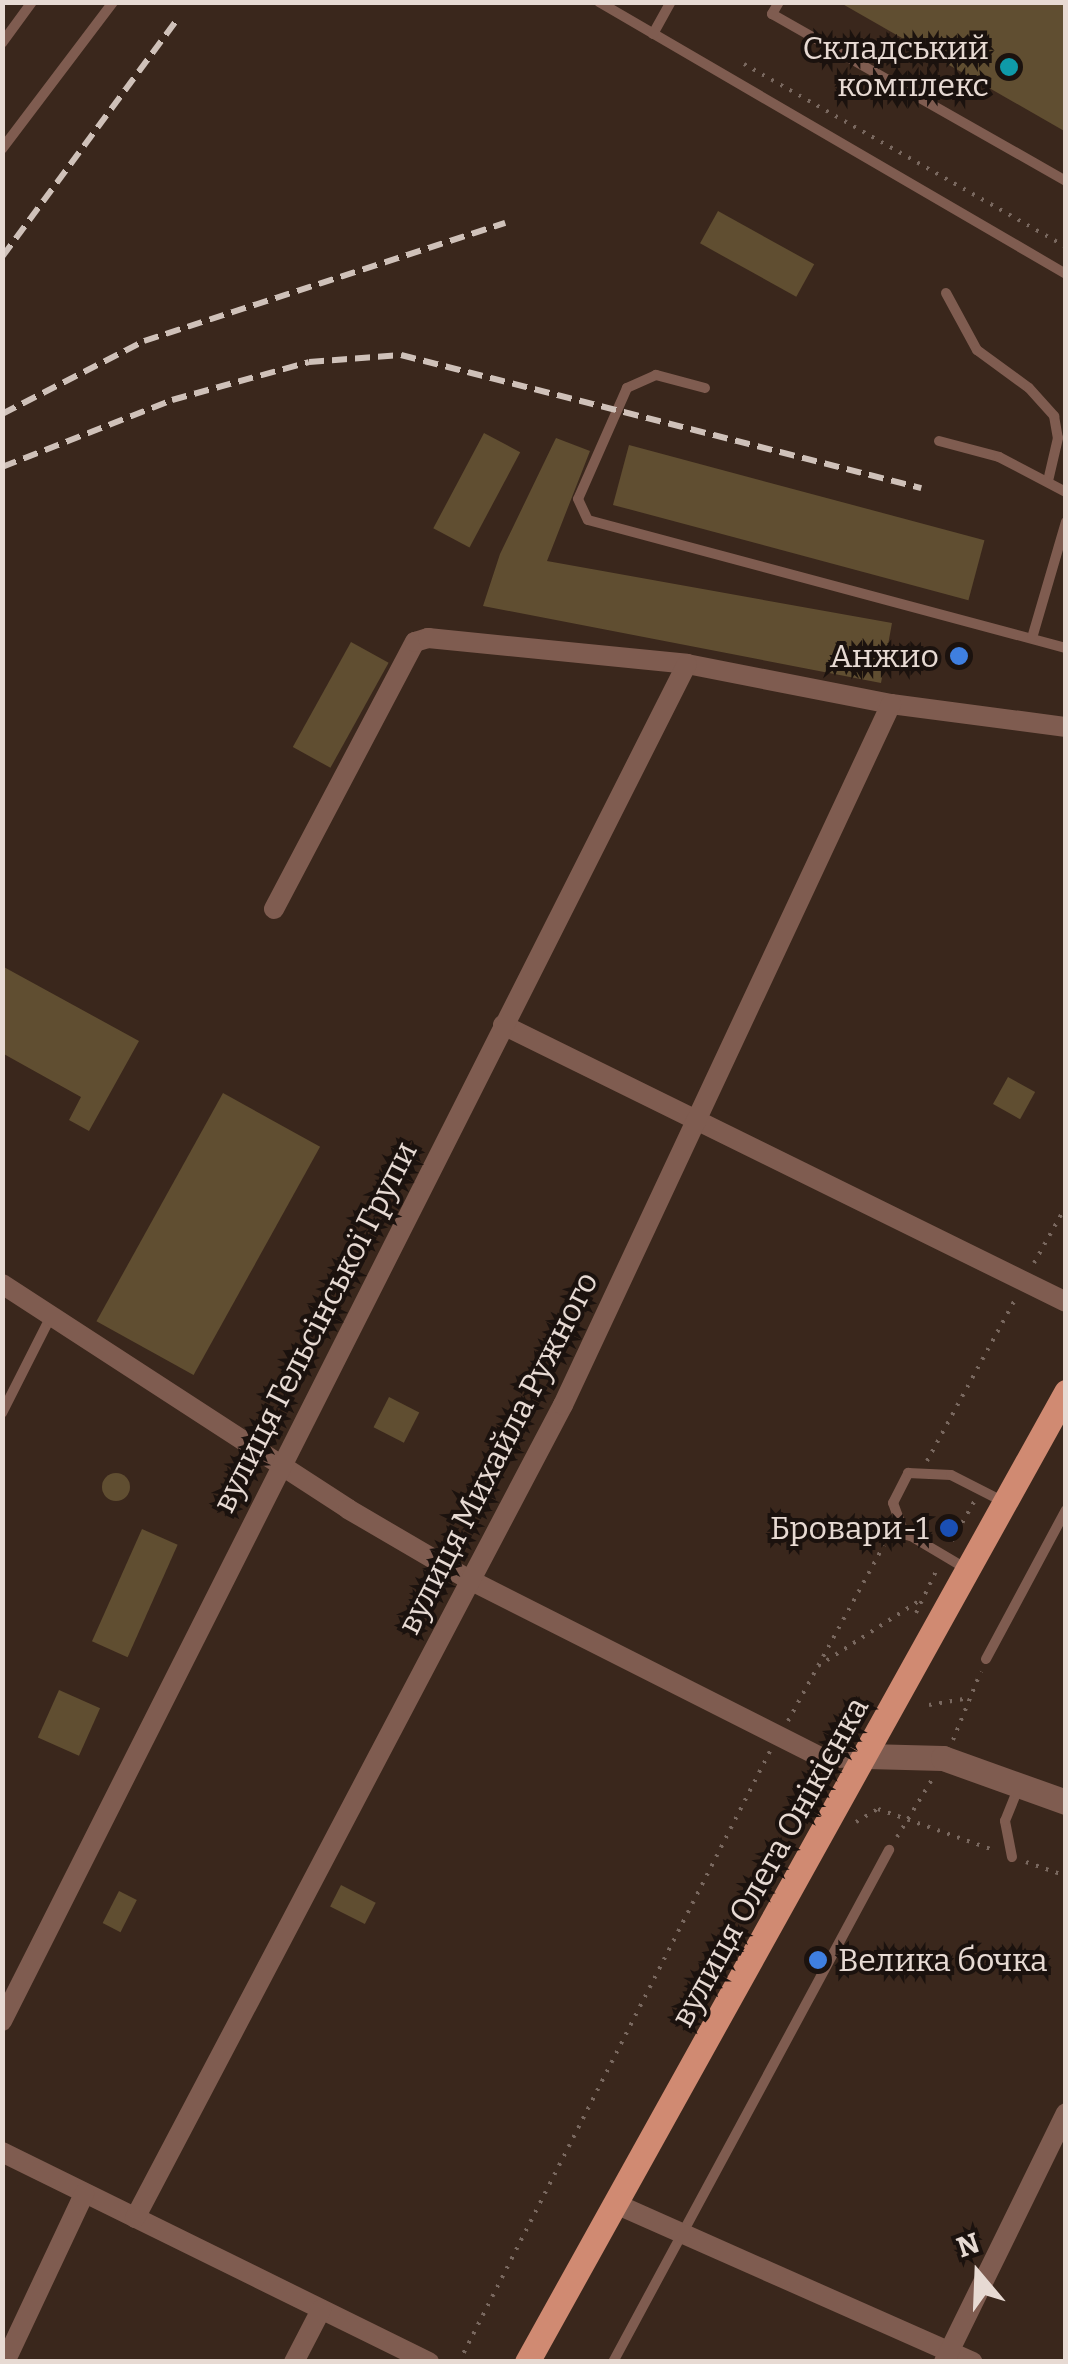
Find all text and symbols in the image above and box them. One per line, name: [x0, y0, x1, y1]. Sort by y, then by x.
place label: Складський комплекс: [803, 30, 989, 105]
marker: Складський комплекс: [998, 56, 1020, 78]
place label: Анжио: [830, 637, 939, 675]
marker: Анжио: [948, 645, 970, 667]
street label: вулиця Гельсінської Групи: [205, 1135, 425, 1519]
street label: вулиця Михайла Ружного: [390, 1265, 606, 1641]
place label: Бровари-1: [770, 1509, 929, 1547]
marker: Бровари-1: [938, 1517, 960, 1539]
street label: вулиця Олега Онікієнка: [663, 1690, 877, 2034]
place label: Велика бочка: [838, 1941, 1047, 1979]
marker: Велика бочка: [807, 1949, 829, 1971]
north arrow: [928, 2224, 1028, 2324]
text: N: [952, 2226, 984, 2264]

